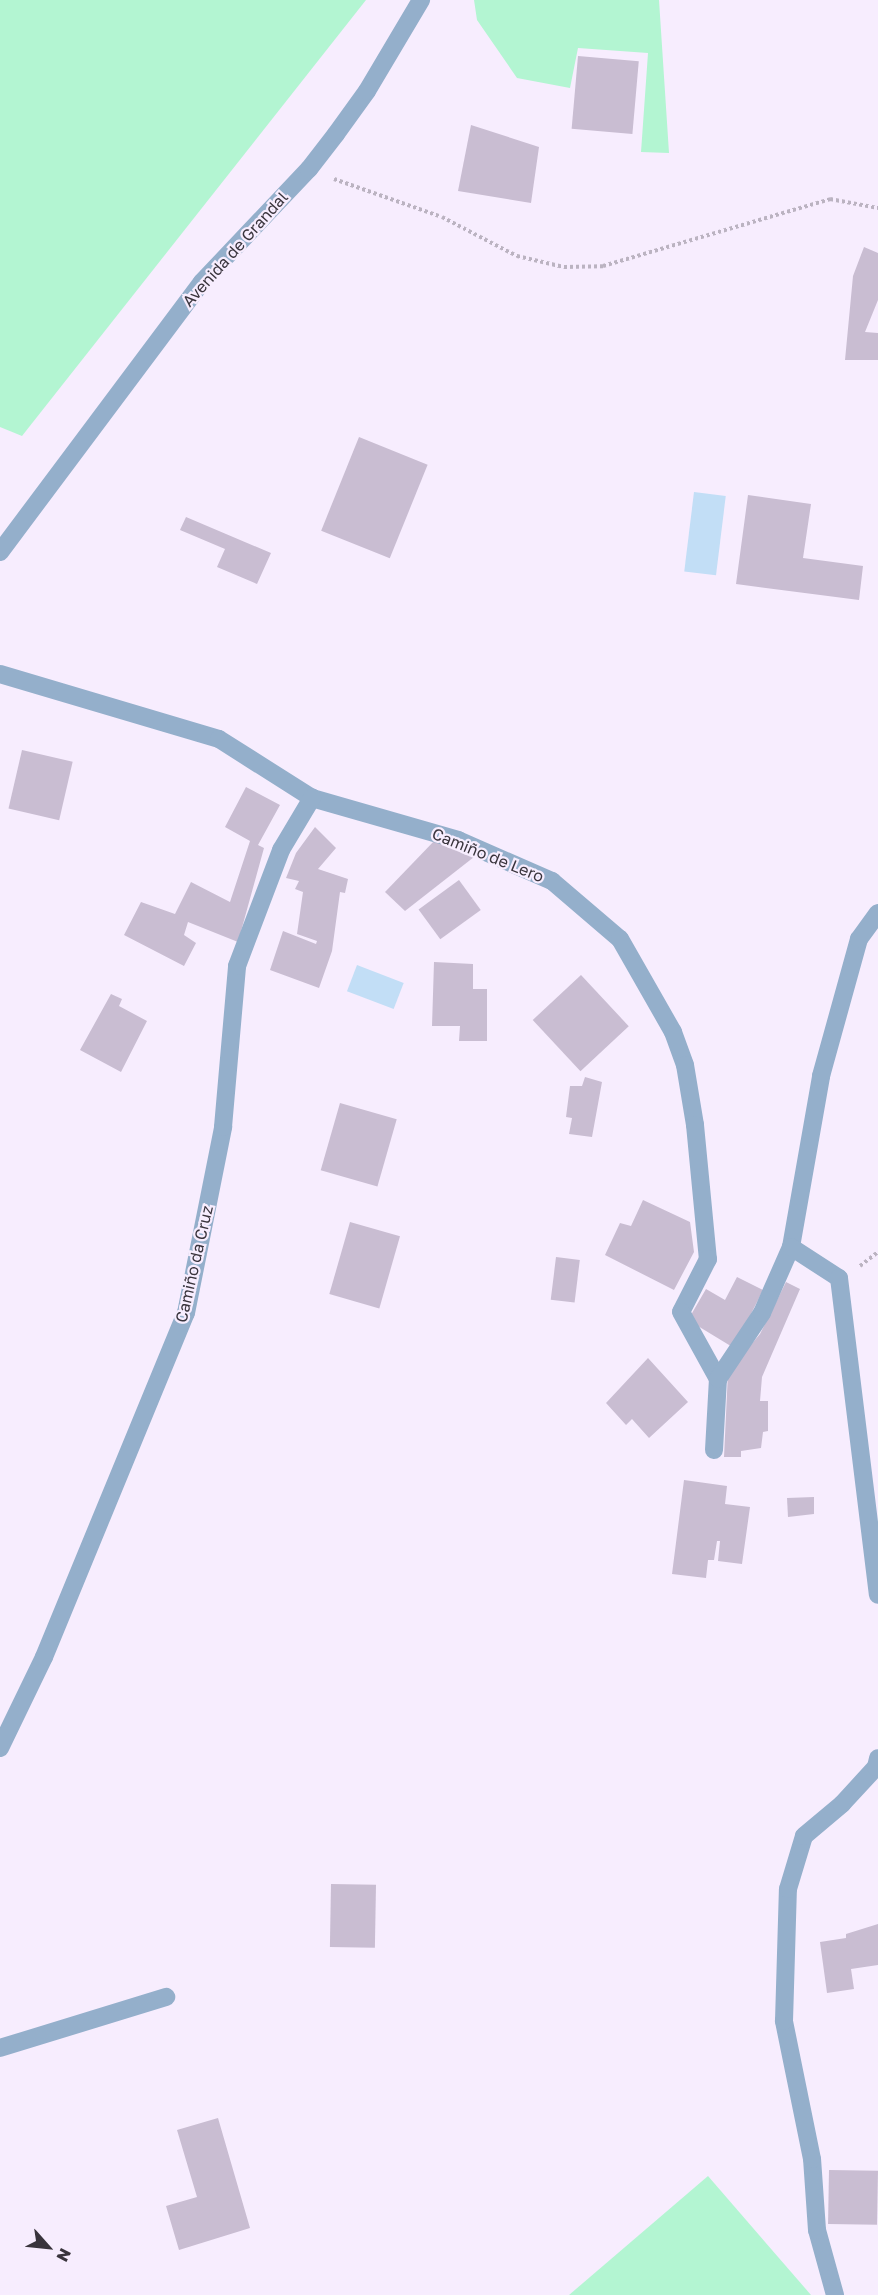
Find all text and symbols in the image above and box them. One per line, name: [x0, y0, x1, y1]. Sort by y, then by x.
street label: Avenida de Grandal: [178, 188, 292, 310]
street label: Camiño de Lero: [429, 824, 547, 886]
street label: Camiño da Cruz: [171, 1204, 217, 1324]
north arrow: [18, 2217, 78, 2277]
text: N: [52, 2245, 76, 2265]

